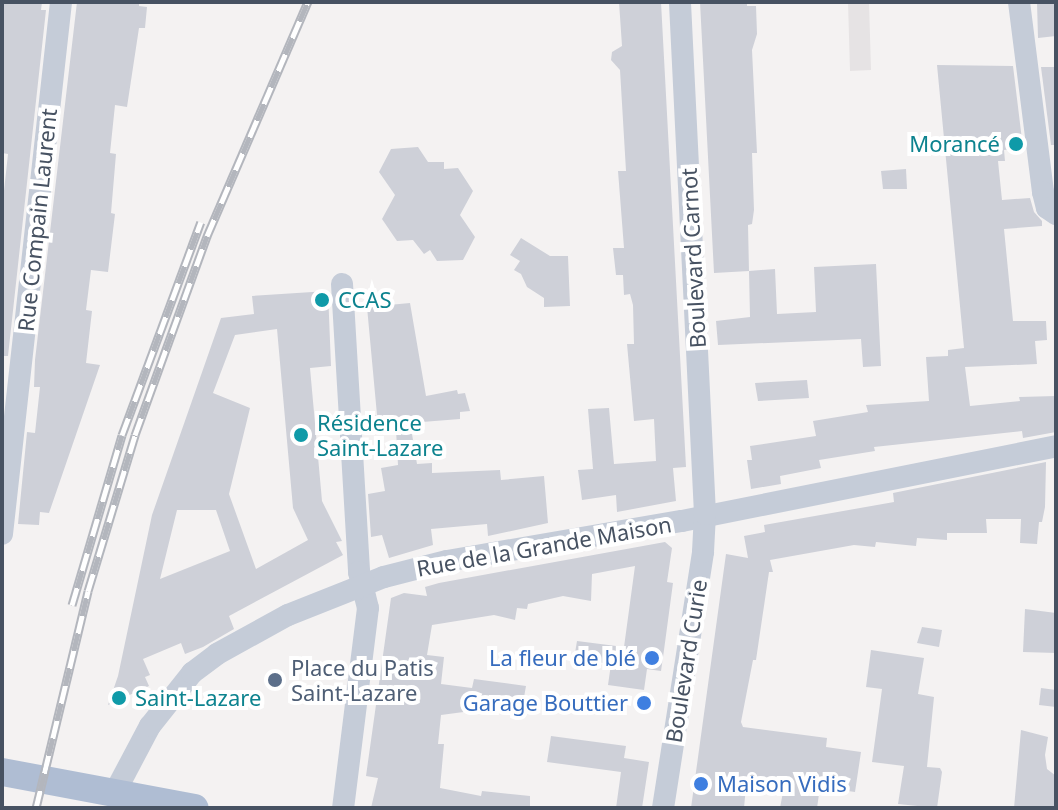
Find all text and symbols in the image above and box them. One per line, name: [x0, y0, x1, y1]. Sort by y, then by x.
street label: Rue Compain Laurent: [12, 107, 62, 333]
place label: Morancé: [909, 131, 1000, 157]
marker: Morancé: [1007, 135, 1025, 153]
street label: Boulevard Carnot: [675, 167, 711, 349]
place label: CCAS: [338, 287, 392, 313]
marker: CCAS: [313, 291, 331, 309]
place label: Résidence Saint-Lazare: [317, 409, 443, 460]
marker: Résidence Saint-Lazare: [292, 426, 310, 444]
street label: Rue de la Grande Maison: [414, 511, 674, 581]
street label: Boulevard Curie: [660, 577, 712, 745]
place label: La fleur de blé: [489, 645, 636, 671]
marker: La fleur de blé: [643, 649, 661, 667]
place label: Place du Patis Saint-Lazare: [291, 654, 434, 706]
marker: Place du Patis Saint-Lazare: [266, 671, 284, 689]
place label: Saint-Lazare: [135, 685, 261, 711]
marker: Saint-Lazare: [110, 689, 128, 707]
place label: Garage Bouttier: [463, 690, 628, 716]
marker: Garage Bouttier: [635, 694, 653, 712]
place label: Maison Vidis: [717, 771, 847, 797]
marker: Maison Vidis: [692, 775, 710, 793]

